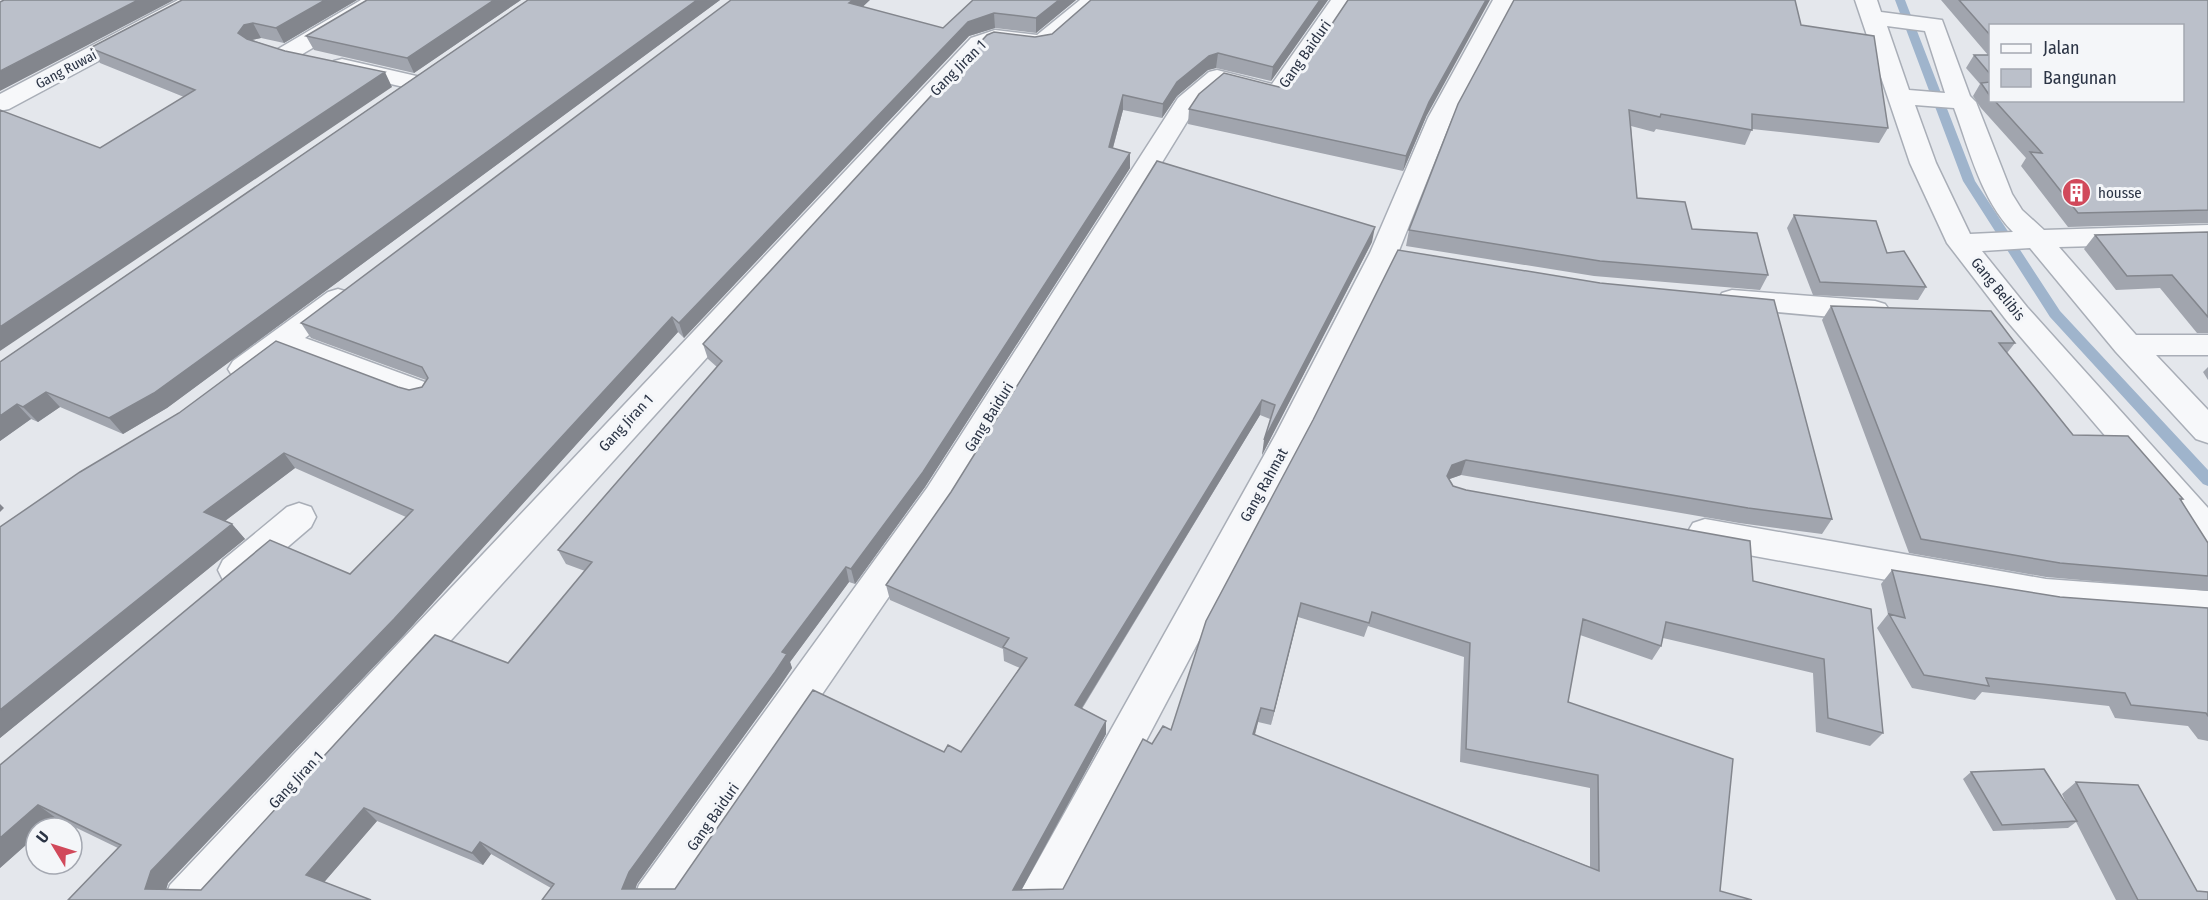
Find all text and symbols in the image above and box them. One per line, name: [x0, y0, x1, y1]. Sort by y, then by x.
street label: Gang Baiduri: [1275, 17, 1335, 91]
legend: [1989, 24, 2184, 102]
street label: Gang Jiran 1: [926, 36, 990, 100]
text: Jalan: [2043, 37, 2080, 59]
street label: Gang Ruwai: [33, 46, 100, 93]
text: Bangunan: [2043, 67, 2117, 89]
building icon: housse: [2061, 177, 2093, 209]
place label: housse: [2098, 184, 2142, 202]
street label: Gang Belibis: [1967, 254, 2029, 324]
street label: Gang Baiduri: [961, 379, 1017, 455]
street label: Gang Jiran 1: [595, 391, 657, 455]
street label: Gang Rahmat: [1236, 445, 1292, 525]
street label: Gang Jiran 1: [265, 748, 327, 812]
street label: Gang Baiduri: [683, 780, 743, 854]
north arrow: [24, 816, 84, 876]
text: U: [32, 828, 53, 847]

